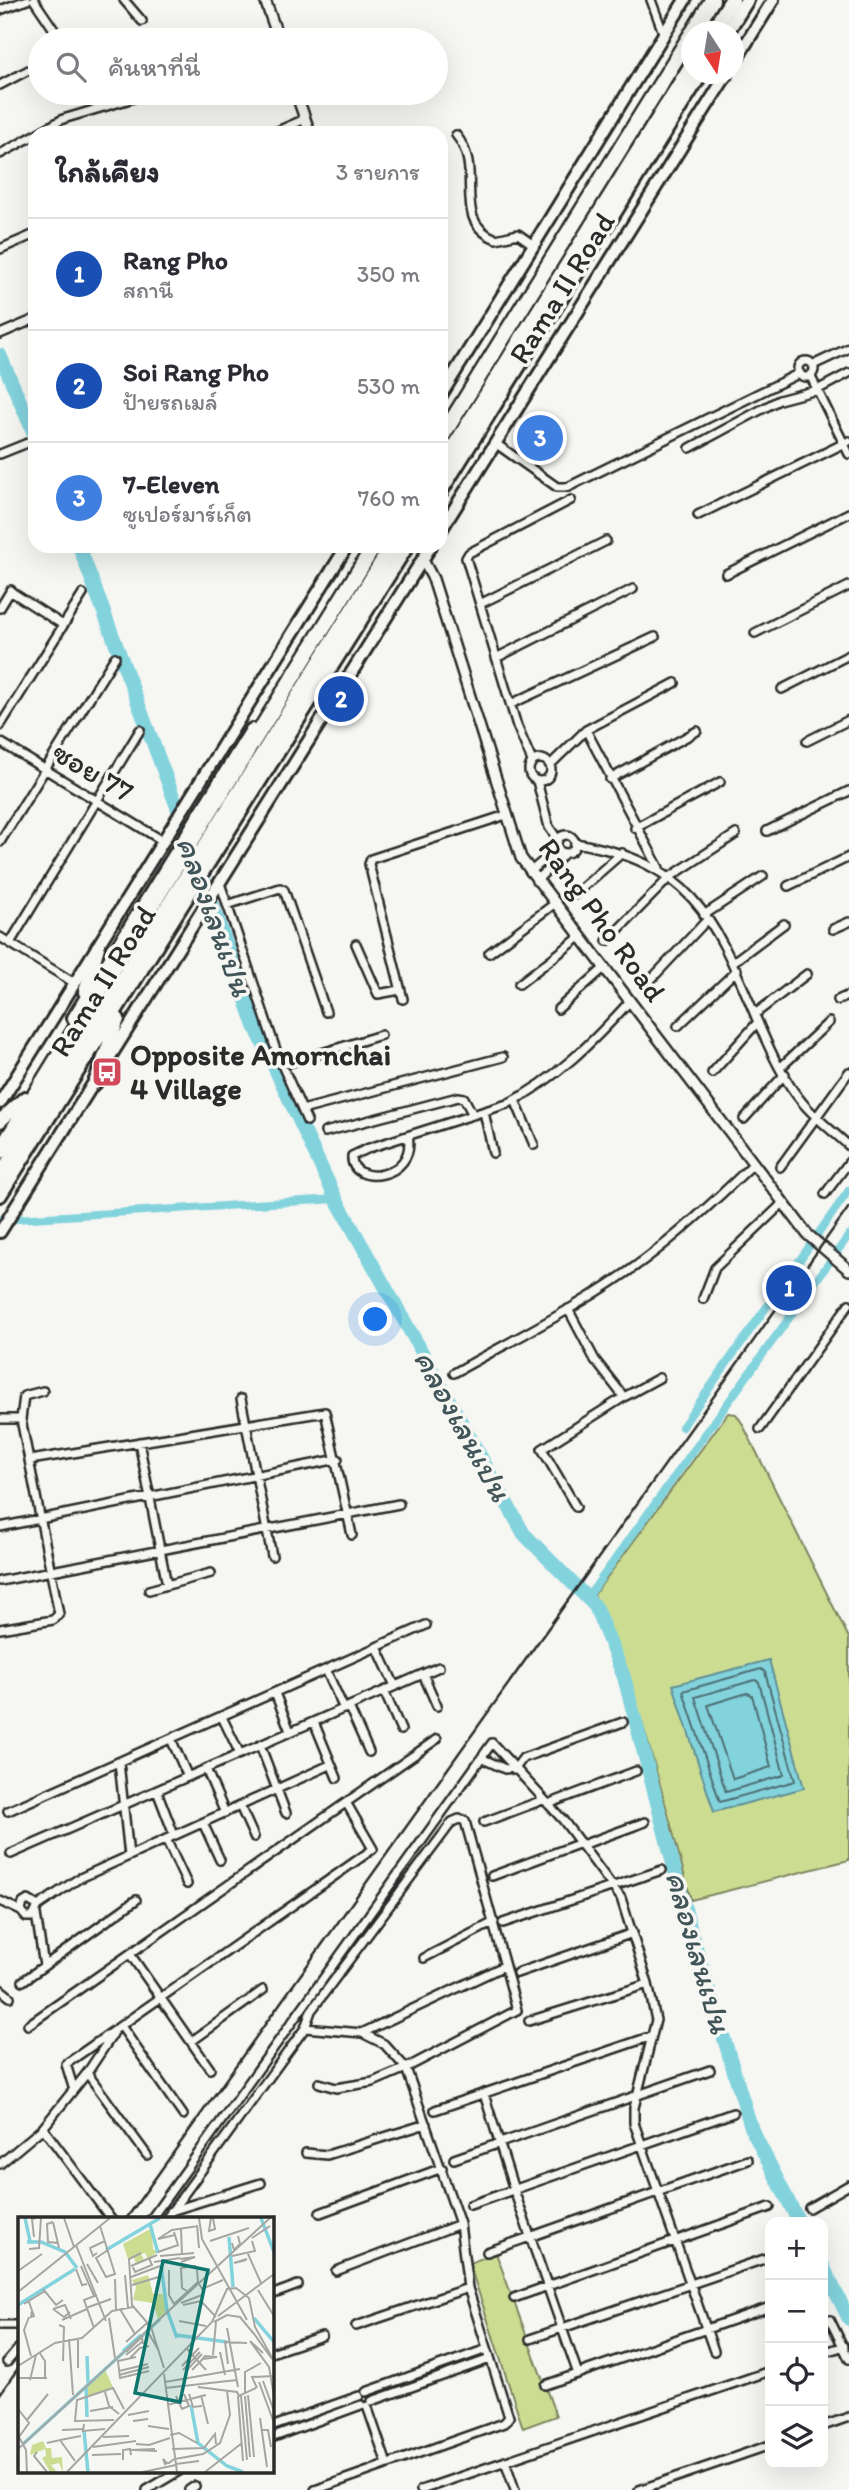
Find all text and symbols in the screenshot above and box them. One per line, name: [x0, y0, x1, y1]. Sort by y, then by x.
north arrow: [681, 21, 744, 84]
search box: [28, 28, 448, 105]
icon: search: [52, 48, 90, 86]
text: ค้นหาที่นี่: [108, 51, 201, 83]
text: ใกล้เคียง: [56, 153, 160, 190]
text: 3 รายการ: [336, 158, 420, 186]
street label: Rama II Road: [500, 205, 623, 370]
text: Rang Pho: [123, 244, 228, 276]
text: 1: [74, 260, 84, 288]
text: 350 m: [357, 260, 420, 288]
text: สถานี: [123, 276, 173, 304]
text: Soi Rang Pho: [123, 356, 269, 388]
text: 2: [73, 372, 85, 400]
text: 530 m: [357, 372, 420, 400]
text: ป้ายรถเมล์: [123, 388, 218, 416]
pin: 3: [517, 412, 563, 464]
text: 7-Eleven: [123, 468, 220, 500]
text: 3: [73, 484, 85, 512]
text: 760 m: [358, 484, 420, 512]
text: ซูเปอร์มาร์เก็ต: [123, 500, 252, 528]
pin: 2: [318, 673, 364, 725]
street label: ซอย 77: [46, 733, 141, 810]
street label: Rang Pho Road: [531, 830, 675, 1009]
water label: คลองเลนเปน: [169, 831, 262, 1003]
street label: Rama II Road: [41, 898, 164, 1063]
place label: Opposite Amornchai 4 Village: [130, 1036, 391, 1107]
bus stop icon: Opposite Amornchai 4 Village: [90, 1055, 124, 1089]
pin: 1: [766, 1262, 812, 1314]
your location: [358, 1302, 392, 1336]
water label: คลองเลนเปน: [406, 1343, 521, 1509]
water label: คลองเลนเปน: [658, 1866, 741, 2039]
inset map: [18, 2217, 273, 2472]
map controls: [765, 2217, 828, 2469]
button: +: [765, 2217, 828, 2280]
button: −: [765, 2280, 828, 2343]
button: locate: [765, 2343, 828, 2406]
button: layers: [765, 2406, 828, 2469]

